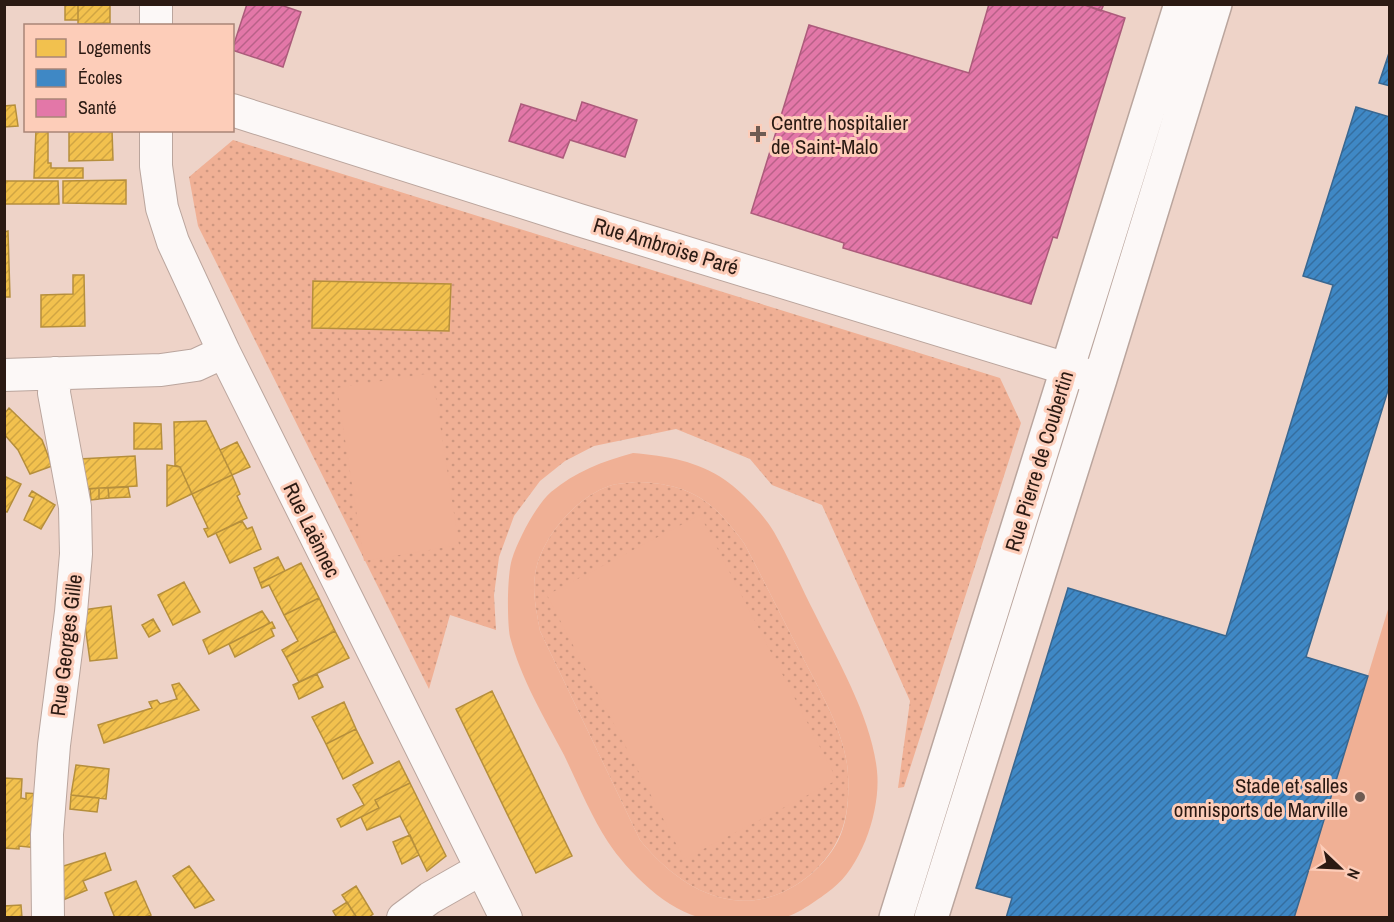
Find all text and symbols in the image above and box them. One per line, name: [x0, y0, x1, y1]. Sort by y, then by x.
legend: [24, 24, 234, 132]
text: Logements: [78, 35, 151, 60]
text: Écoles: [78, 65, 122, 90]
text: Santé: [78, 95, 117, 120]
place label: Centre hospitalier de Saint-Malo: [771, 108, 908, 161]
marker: Centre hospitalier de Saint-Malo: [749, 125, 767, 143]
street label: Rue Ambroise Paré: [590, 210, 742, 282]
street label: Rue Pierre de Coubertin: [998, 367, 1080, 555]
street label: Rue Laënnec: [277, 478, 347, 582]
street label: Rue Georges Gille: [43, 572, 89, 718]
place label: Stade et salles omnisports de Marville: [1174, 771, 1348, 824]
marker: Stade et salles omnisports de Marville: [1353, 790, 1367, 804]
north arrow: [1310, 838, 1370, 898]
text: N: [1342, 865, 1366, 883]

